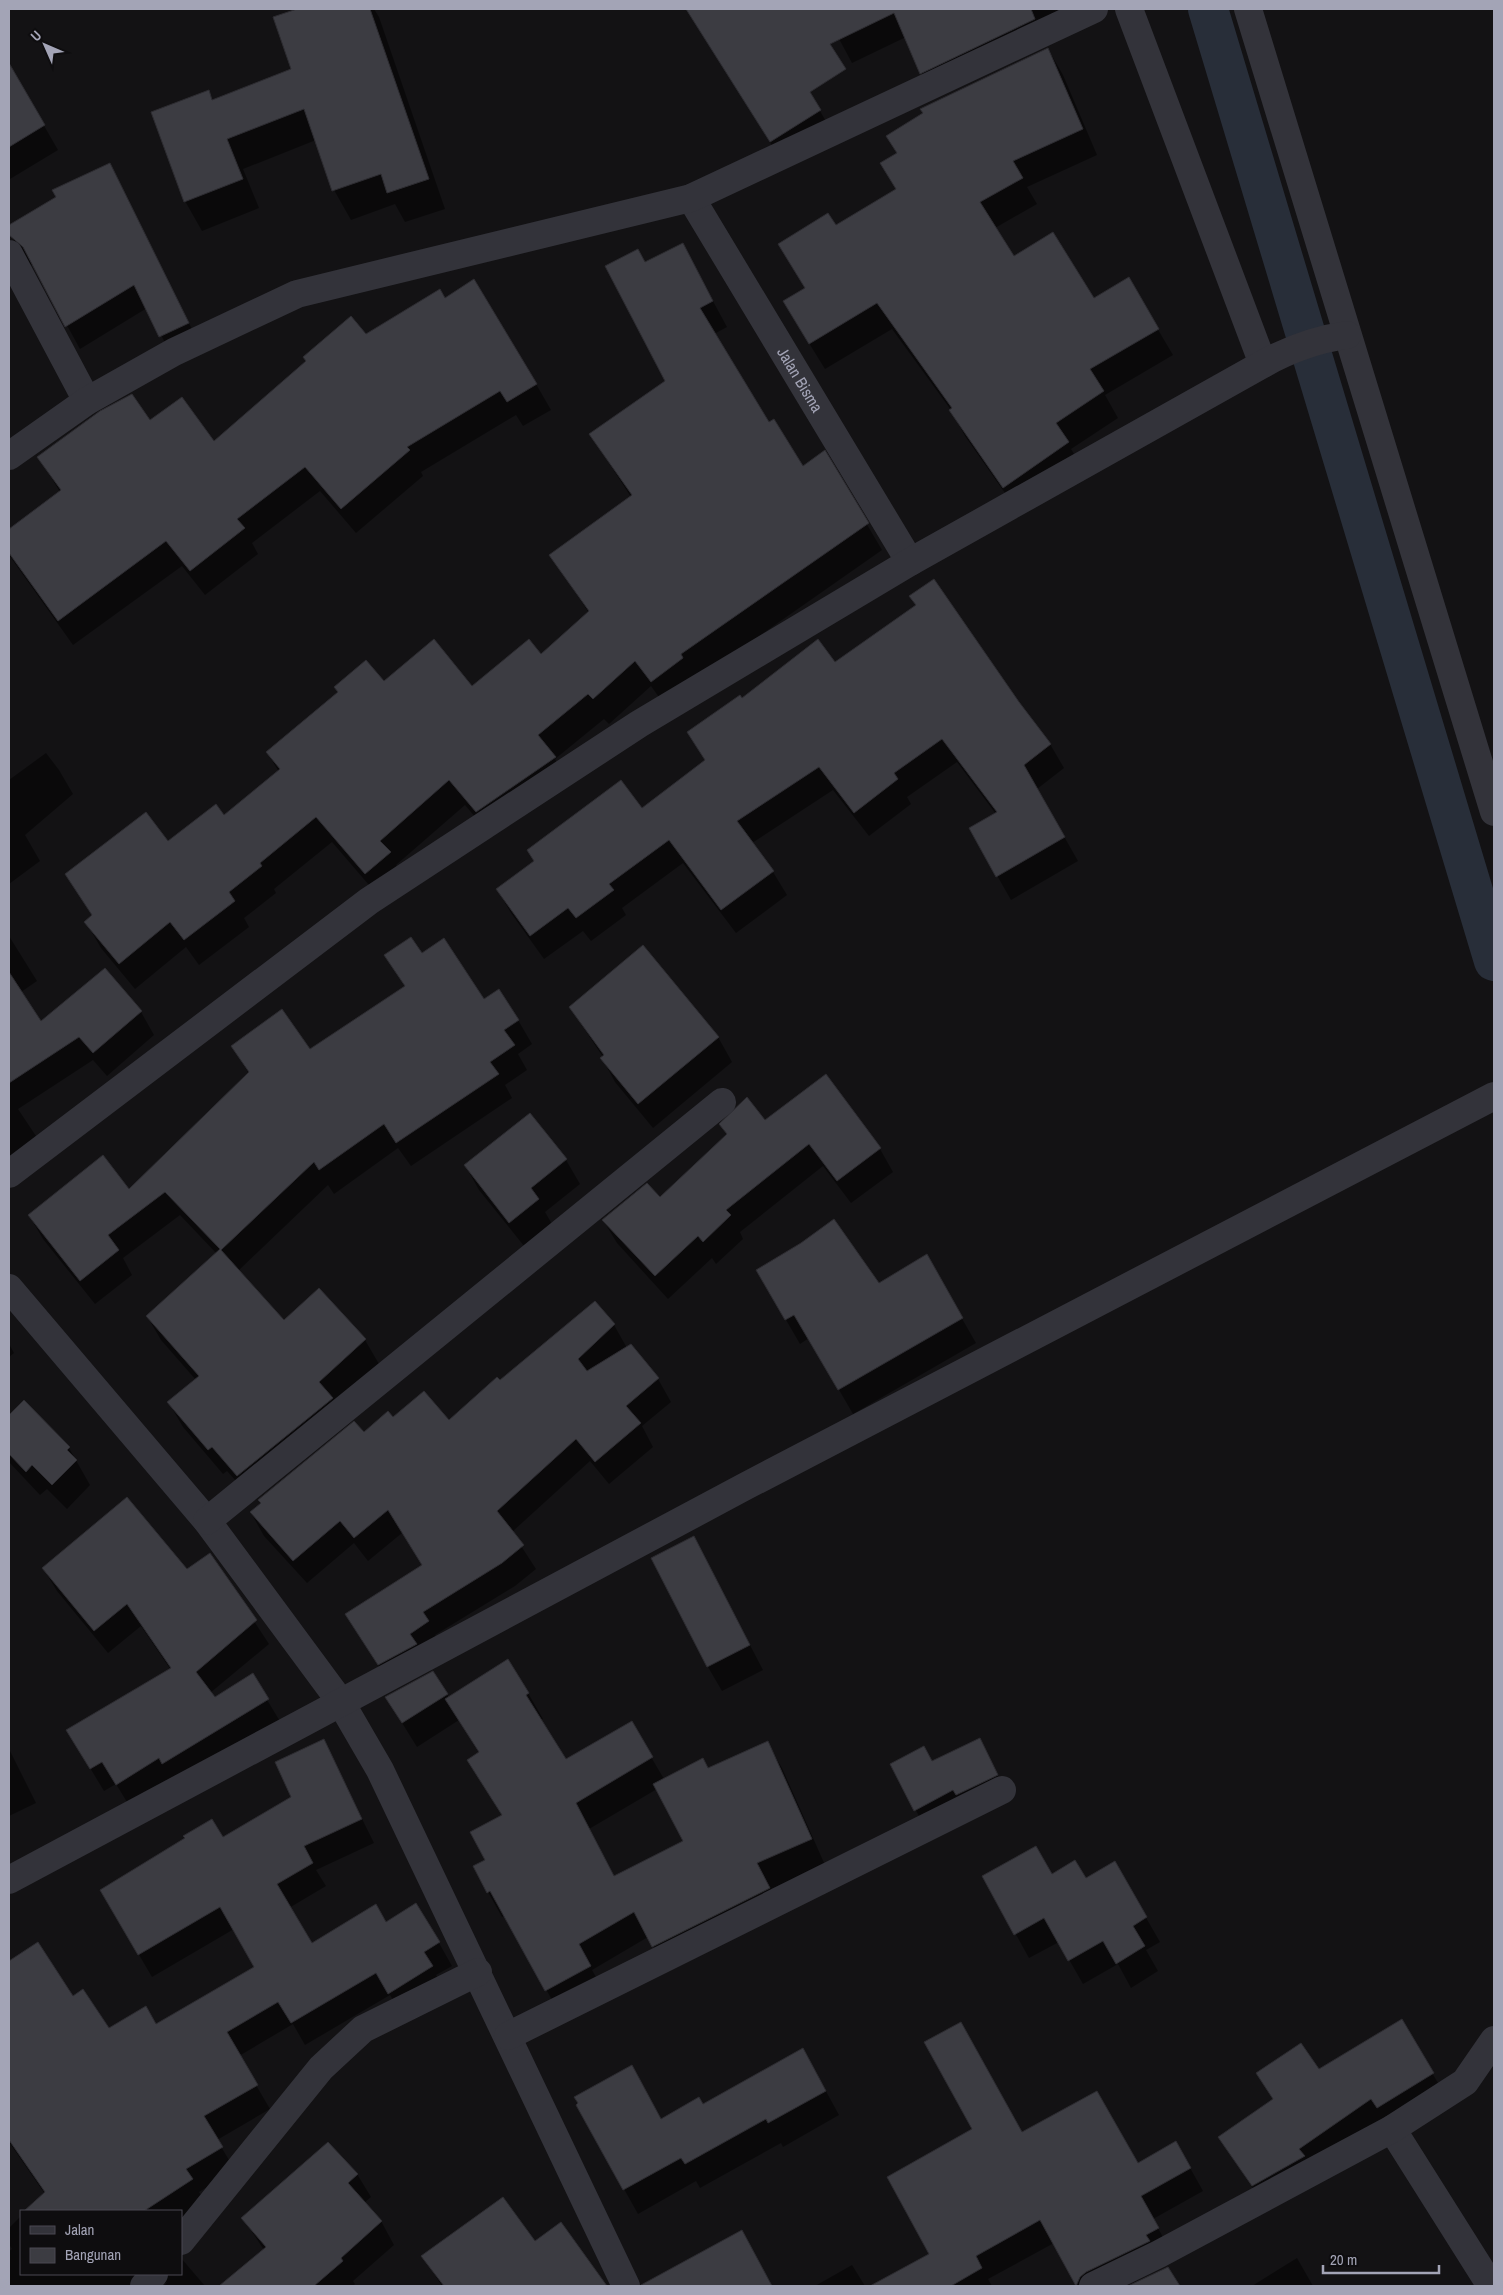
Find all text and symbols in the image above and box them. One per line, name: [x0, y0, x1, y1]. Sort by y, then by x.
north arrow: [20, 20, 70, 70]
text: U: [27, 27, 45, 45]
street label: Jalan Bisma: [772, 343, 829, 417]
legend: [20, 2210, 182, 2275]
text: Jalan: [65, 2219, 94, 2240]
scale bar: [1323, 2242, 1439, 2274]
text: Bangunan: [65, 2244, 121, 2265]
text: 20 m: [1330, 2249, 1357, 2270]

